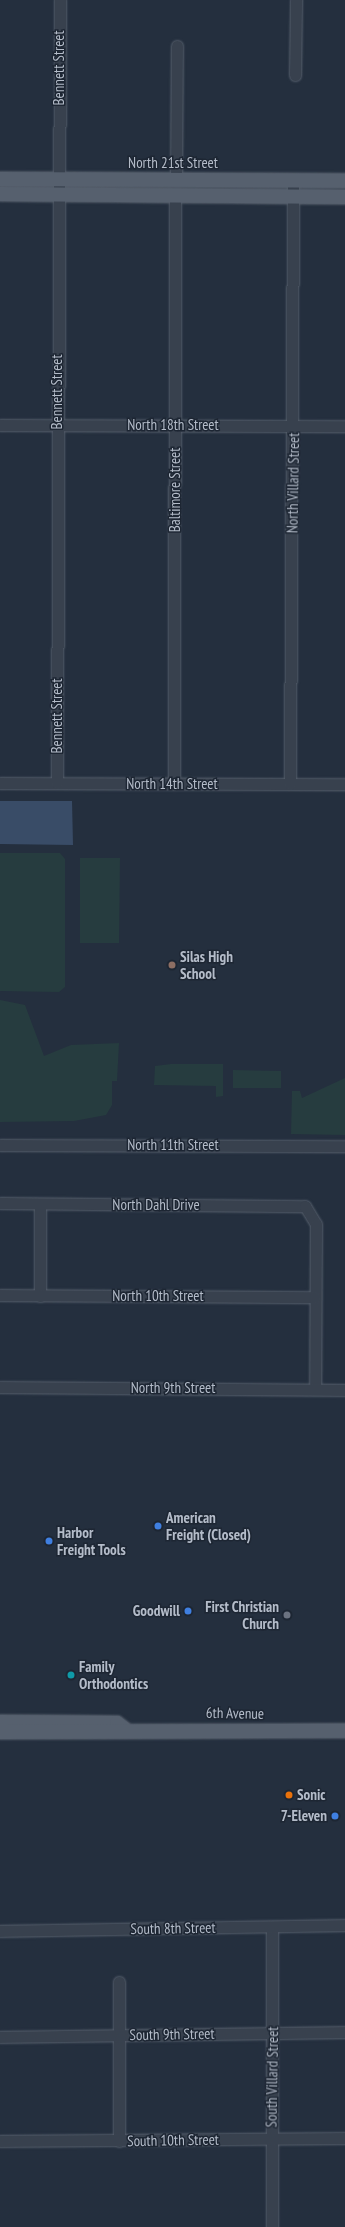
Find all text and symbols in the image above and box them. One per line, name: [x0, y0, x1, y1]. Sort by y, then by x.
street label: Bennett Street: [50, 30, 68, 106]
street label: North 21st Street: [128, 154, 218, 172]
street label: Bennett Street: [48, 354, 66, 430]
street label: North 18th Street: [127, 416, 219, 434]
street label: North Villard Street: [283, 432, 303, 534]
street label: Baltimore Street: [166, 448, 184, 532]
street label: Bennett Street: [48, 678, 66, 754]
street label: North 14th Street: [126, 775, 218, 793]
place label: Silas High School: [180, 947, 233, 982]
marker: Silas High School: [167, 960, 177, 970]
street label: North 11th Street: [127, 1136, 219, 1154]
street label: North Dahl Drive: [112, 1196, 200, 1214]
street label: North 10th Street: [112, 1287, 204, 1305]
street label: North 9th Street: [131, 1379, 215, 1397]
place label: American Freight (Closed): [166, 1508, 251, 1543]
marker: American Freight (Closed): [153, 1521, 163, 1531]
place label: Harbor Freight Tools: [57, 1523, 126, 1558]
marker: Harbor Freight Tools: [44, 1536, 54, 1546]
place label: First Christian Church: [205, 1597, 279, 1632]
place label: Goodwill: [133, 1602, 180, 1620]
marker: Goodwill: [183, 1606, 193, 1616]
marker: First Christian Church: [282, 1610, 292, 1620]
place label: Family Orthodontics: [79, 1657, 148, 1692]
marker: Family Orthodontics: [66, 1670, 76, 1680]
street label: 6th Avenue: [206, 1703, 264, 1723]
place label: Sonic: [297, 1786, 326, 1804]
marker: Sonic: [284, 1790, 294, 1800]
place label: 7-Eleven: [281, 1807, 327, 1825]
marker: 7-Eleven: [330, 1811, 340, 1821]
street label: South 8th Street: [130, 1918, 216, 1938]
street label: South 9th Street: [129, 2024, 215, 2044]
street label: South Villard Street: [262, 2026, 282, 2128]
street label: South 10th Street: [127, 2130, 219, 2150]

